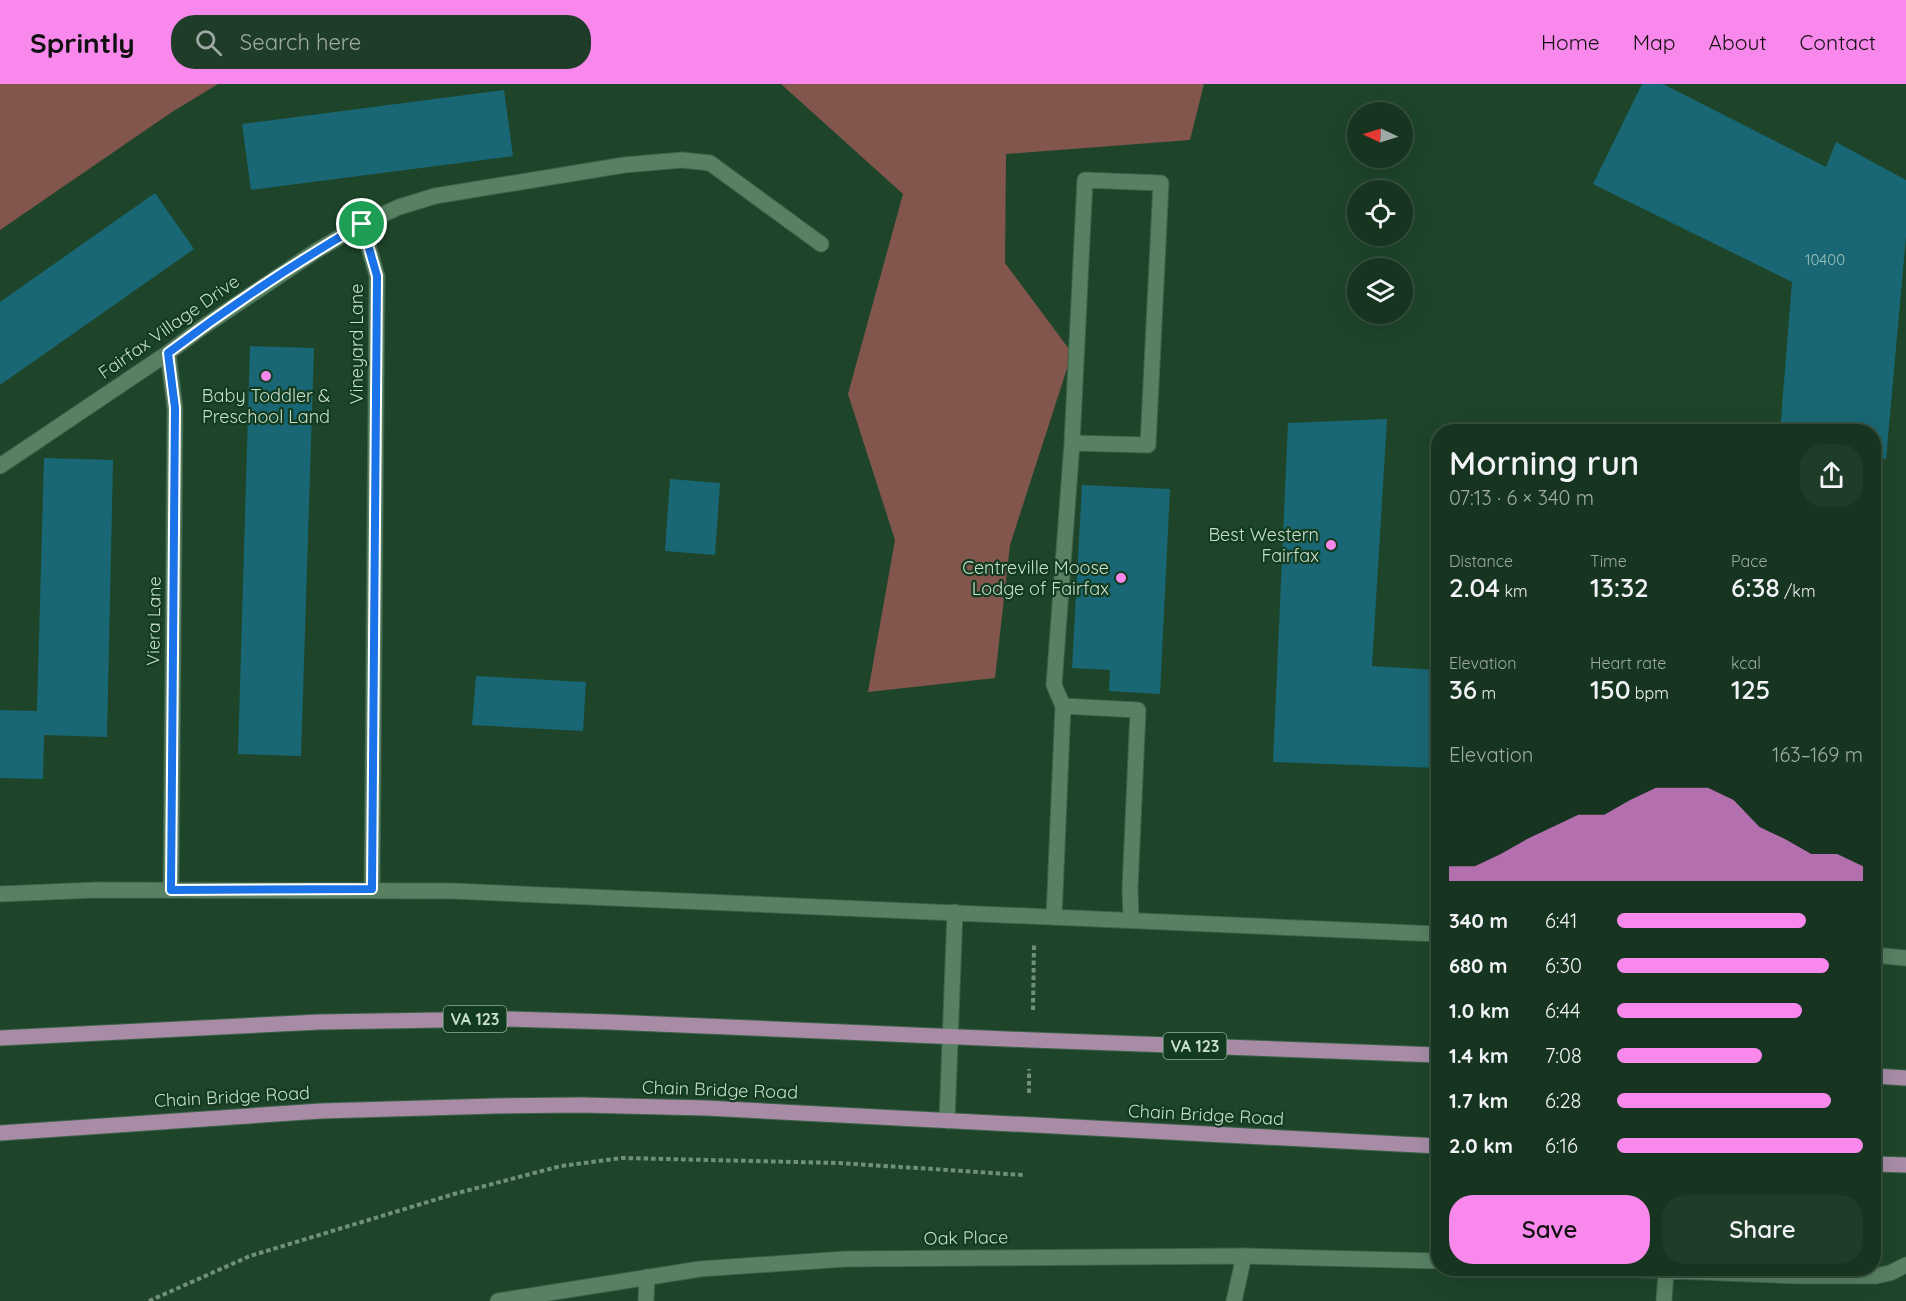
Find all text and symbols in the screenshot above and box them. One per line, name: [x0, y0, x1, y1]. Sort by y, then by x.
search box: [171, 15, 591, 69]
text: Sprintly: [30, 25, 135, 60]
icon: search: [192, 26, 225, 59]
text: Search here: [240, 28, 361, 56]
text: Home: [1541, 29, 1600, 55]
text: Map: [1633, 29, 1676, 55]
text: About: [1709, 29, 1767, 55]
text: Contact: [1800, 29, 1876, 55]
north arrow: [1347, 102, 1413, 168]
map controls: [1347, 102, 1413, 324]
button: locate: [1347, 180, 1413, 246]
pin: [336, 198, 387, 249]
icon: arrive: [345, 207, 378, 240]
house number: 10400: [1805, 250, 1845, 269]
button: layers: [1347, 258, 1413, 324]
street label: Fairfax Village Drive: [94, 269, 244, 384]
street label: Vineyard Lane: [345, 284, 368, 404]
marker: Baby Toddler & Preschool Land: [259, 369, 273, 383]
place label: Baby Toddler & Preschool Land: [202, 384, 330, 428]
text: Morning run: [1449, 442, 1639, 483]
button: share: [1800, 444, 1863, 507]
text: 07:13 · 6 × 340 m: [1449, 485, 1594, 510]
place label: Best Western Fairfax: [1208, 523, 1319, 567]
marker: Best Western Fairfax: [1324, 538, 1338, 552]
text: Distance: [1449, 551, 1513, 571]
text: Time: [1590, 551, 1627, 571]
text: Pace: [1731, 551, 1767, 571]
place label: Centreville Moose Lodge of Fairfax: [962, 556, 1109, 600]
marker: Centreville Moose Lodge of Fairfax: [1114, 571, 1128, 585]
text: 2.04: [1449, 571, 1500, 604]
text: 13:32: [1590, 571, 1649, 604]
text: 6:38: [1731, 571, 1780, 604]
street label: Viera Lane: [141, 576, 166, 666]
text: km: [1500, 581, 1528, 601]
text: /km: [1780, 581, 1816, 601]
text: Elevation: [1449, 653, 1516, 673]
text: Heart rate: [1590, 653, 1666, 673]
text: kcal: [1731, 653, 1761, 673]
text: 36: [1449, 673, 1477, 706]
text: 150: [1590, 673, 1630, 706]
text: 125: [1731, 673, 1770, 706]
text: m: [1477, 683, 1496, 703]
text: bpm: [1630, 683, 1669, 703]
text: Elevation: [1449, 742, 1533, 767]
text: 163–169 m: [1772, 742, 1863, 767]
text: 340 m: [1449, 908, 1508, 933]
text: 6:41: [1545, 908, 1577, 933]
text: 680 m: [1449, 953, 1507, 978]
text: 6:30: [1545, 953, 1582, 978]
text: 1.0 km: [1449, 998, 1509, 1023]
text: 6:44: [1545, 998, 1581, 1023]
road number: VA 123: [444, 1006, 506, 1032]
road number: VA 123: [1164, 1033, 1226, 1059]
text: 1.4 km: [1449, 1043, 1508, 1068]
text: 7:08: [1545, 1043, 1582, 1068]
street label: Chain Bridge Road: [642, 1075, 798, 1104]
street label: Chain Bridge Road: [153, 1081, 311, 1112]
text: 1.7 km: [1449, 1088, 1508, 1113]
text: 6:28: [1545, 1088, 1581, 1113]
street label: Chain Bridge Road: [1127, 1099, 1285, 1130]
text: 2.0 km: [1449, 1133, 1513, 1158]
text: 6:16: [1545, 1133, 1578, 1158]
button: Save: [1449, 1195, 1650, 1264]
button: Share: [1662, 1195, 1863, 1264]
street label: Oak Place: [924, 1225, 1008, 1250]

